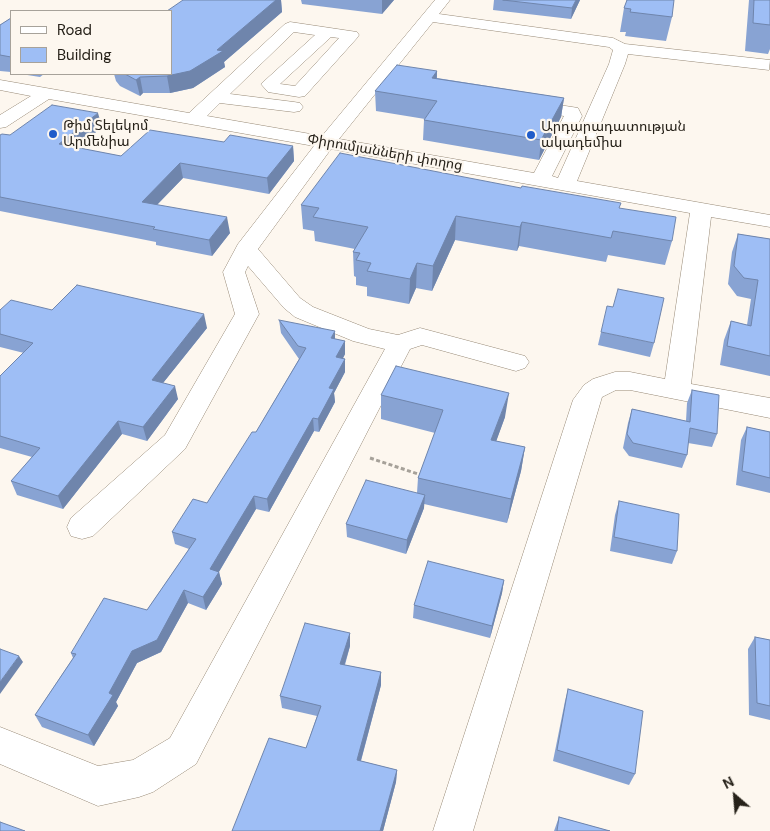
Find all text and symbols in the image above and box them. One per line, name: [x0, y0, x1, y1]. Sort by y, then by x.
legend: [10, 10, 172, 75]
text: Road: [57, 20, 92, 40]
text: Building: [57, 45, 112, 65]
place label: Թիմ Տելեկոմ Արմենիա: [63, 118, 148, 150]
place label: Արդարադատության ակադեմիա: [541, 119, 686, 152]
marker: Թիմ Տելեկոմ Արմենիա: [47, 128, 59, 140]
marker: Արդարադատության ակադեմիա: [525, 129, 537, 141]
street label: Փիրումյանների փողոց: [306, 131, 464, 175]
north arrow: [710, 771, 760, 821]
text: N: [720, 772, 737, 793]

